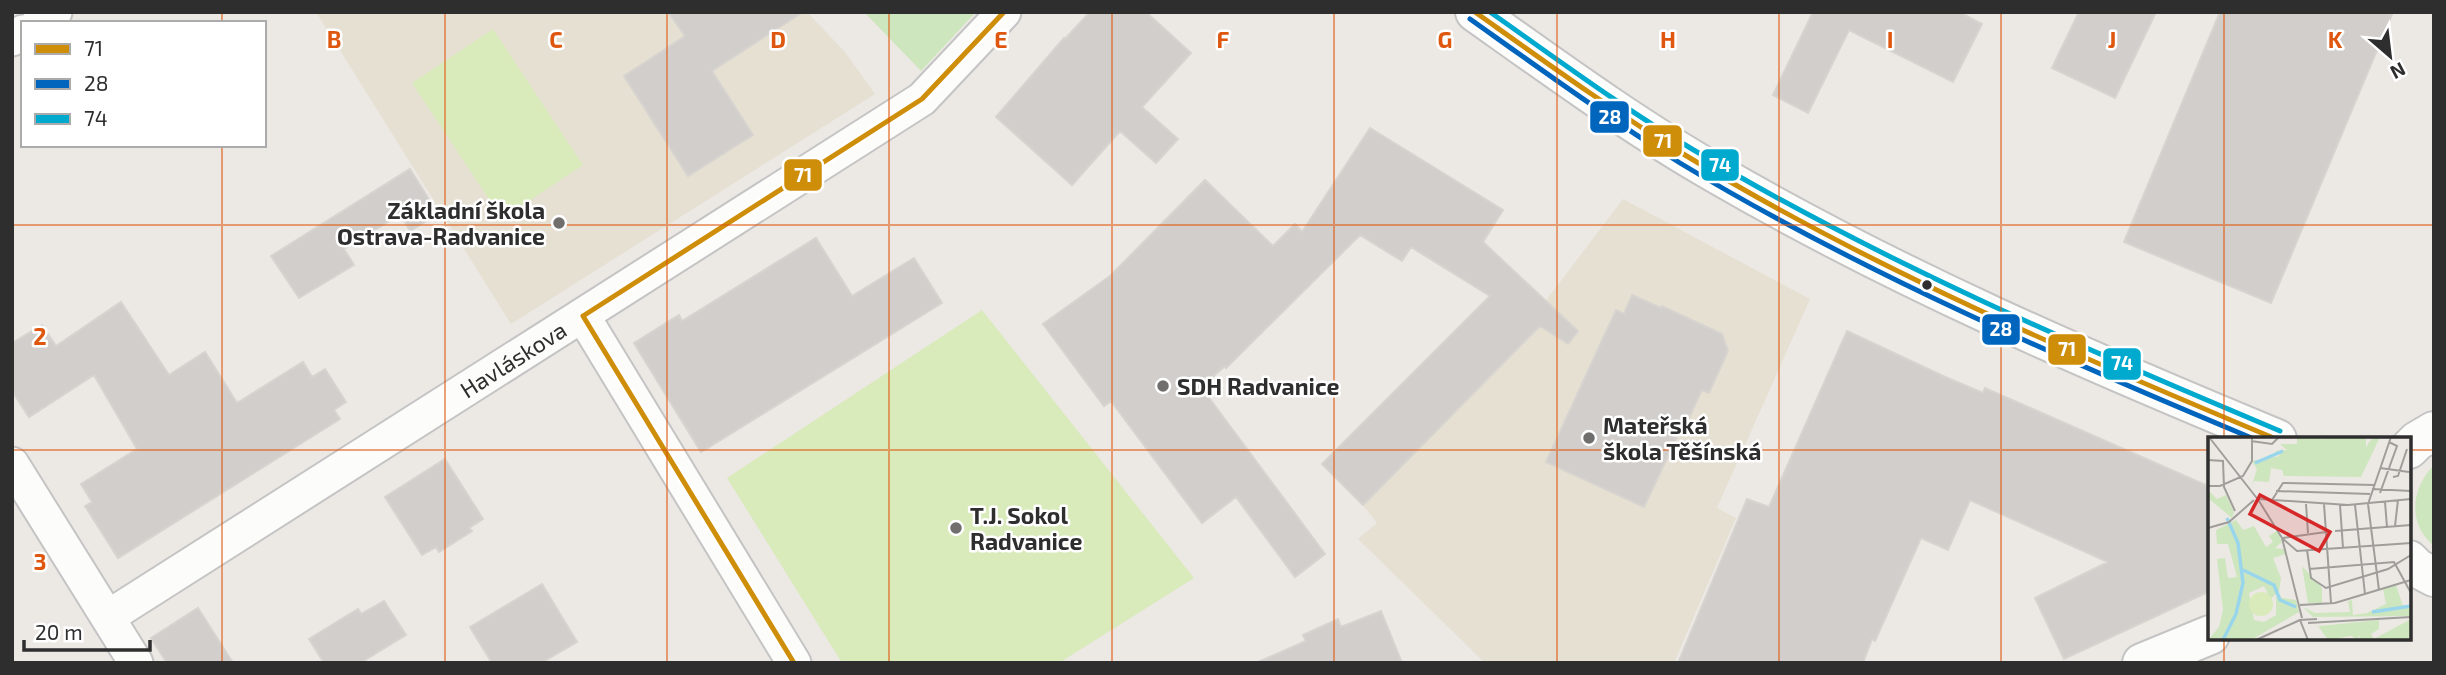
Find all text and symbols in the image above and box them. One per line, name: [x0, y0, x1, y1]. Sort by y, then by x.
legend: [21, 21, 266, 147]
north arrow: [2355, 21, 2425, 91]
text: B: [327, 25, 341, 53]
text: C: [549, 25, 563, 53]
text: D: [770, 25, 786, 53]
text: E: [994, 25, 1008, 53]
text: F: [1217, 25, 1230, 53]
text: G: [1438, 25, 1452, 53]
text: H: [1660, 25, 1676, 53]
text: I: [1887, 25, 1893, 53]
text: J: [2108, 25, 2116, 53]
text: K: [2328, 25, 2343, 53]
text: 71: [84, 35, 103, 60]
text: N: [2387, 58, 2410, 85]
text: 28: [84, 70, 109, 95]
line badge: 28: [1589, 100, 1630, 134]
text: 74: [84, 105, 108, 130]
text: 28: [1599, 105, 1621, 128]
line badge: 71: [1642, 124, 1683, 158]
text: 71: [1654, 129, 1672, 152]
line badge: 74: [1700, 148, 1740, 182]
text: 74: [1709, 153, 1731, 176]
line badge: 71: [783, 158, 823, 192]
text: 71: [794, 163, 812, 186]
place label: Základní škola Ostrava-Radvanice: [337, 196, 545, 250]
marker: Základní škola Ostrava-Radvanice: [551, 215, 567, 231]
unlabelled marker: [1920, 278, 1934, 292]
line badge: 28: [1981, 313, 2021, 346]
street label: Havláskova: [455, 315, 571, 403]
text: 28: [1990, 317, 2012, 340]
text: 2: [33, 322, 47, 350]
line badge: 71: [2047, 333, 2087, 366]
text: 71: [2058, 337, 2076, 360]
line badge: 74: [2102, 347, 2142, 381]
text: 74: [2111, 351, 2133, 374]
place label: SDH Radvanice: [1177, 372, 1339, 400]
marker: SDH Radvanice: [1155, 378, 1171, 394]
place label: Mateřská škola Těšínská: [1603, 411, 1761, 465]
marker: Mateřská škola Těšínská: [1581, 430, 1597, 446]
inset map: [2208, 437, 2411, 640]
place label: T.J. Sokol Radvanice: [970, 501, 1082, 555]
marker: T.J. Sokol Radvanice: [948, 520, 964, 536]
text: 3: [33, 547, 47, 575]
scale bar: [24, 608, 150, 652]
text: 20 m: [35, 619, 83, 644]

